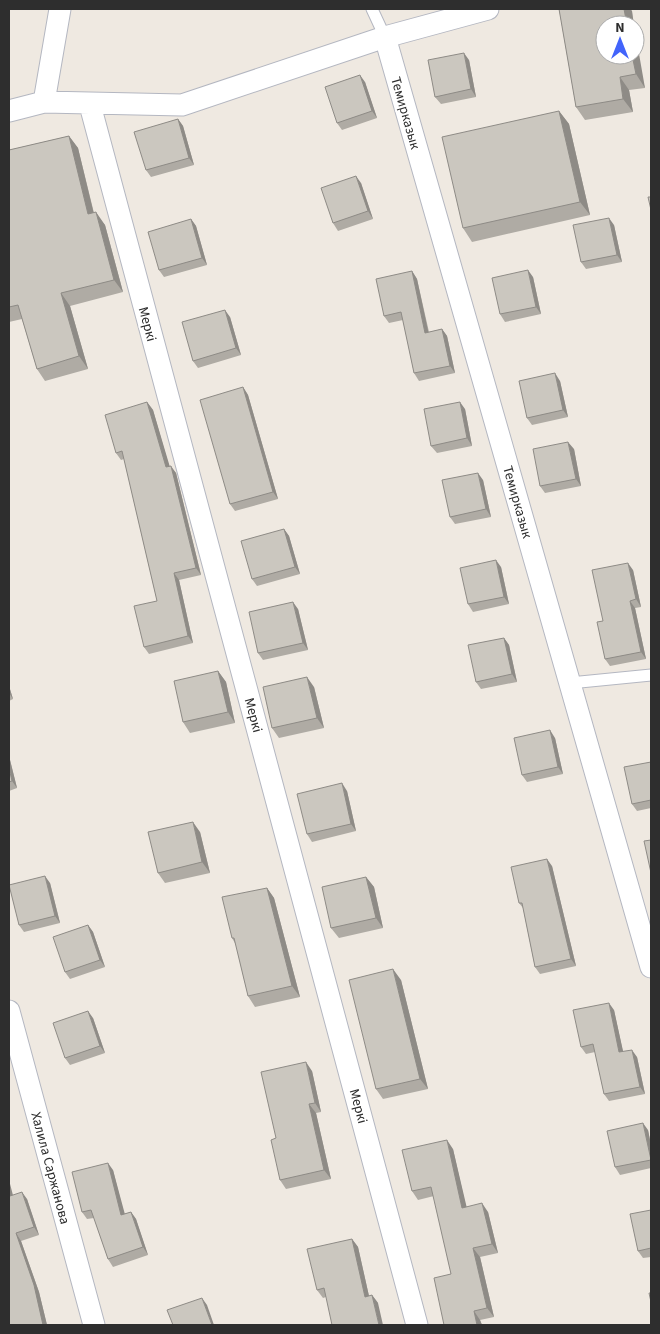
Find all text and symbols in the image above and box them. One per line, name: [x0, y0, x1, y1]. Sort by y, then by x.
north arrow: [595, 15, 645, 65]
text: N: [615, 18, 625, 38]
street label: Темирказык: [385, 75, 425, 152]
street label: Меркі: [133, 305, 161, 344]
street label: Темирказык: [497, 464, 537, 541]
street label: Меркі: [239, 696, 267, 735]
street label: Меркі: [344, 1087, 372, 1126]
street label: Халила Саржанова: [25, 1110, 75, 1227]

